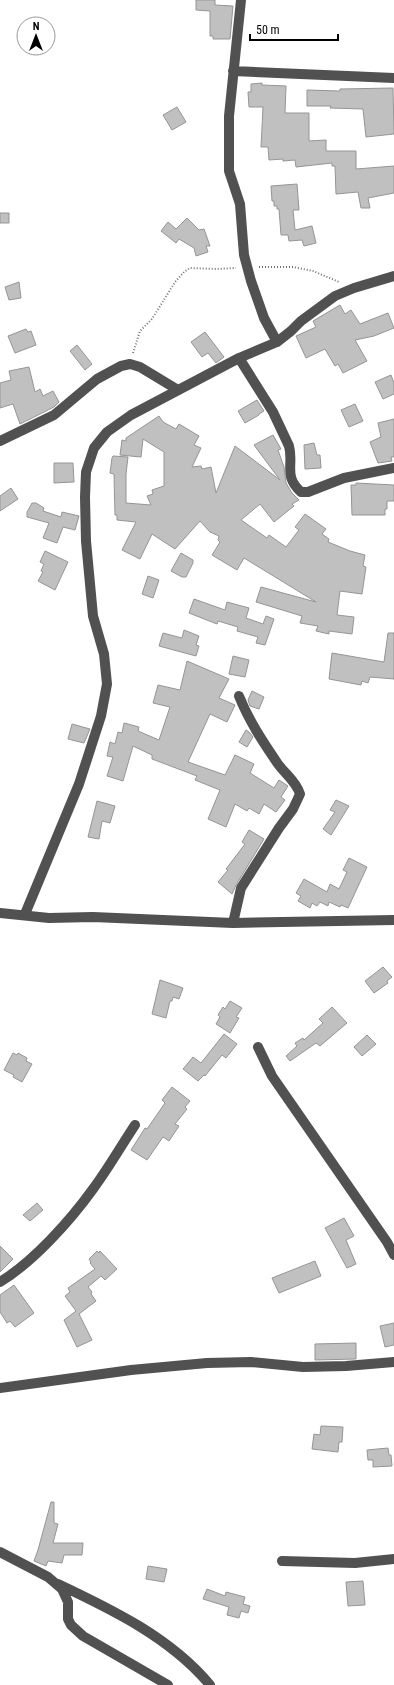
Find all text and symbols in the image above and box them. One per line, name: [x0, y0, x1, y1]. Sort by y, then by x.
north arrow: [16, 16, 56, 56]
scale bar: [250, 16, 338, 42]
text: N: [33, 20, 40, 33]
text: 50 m: [256, 23, 280, 37]

